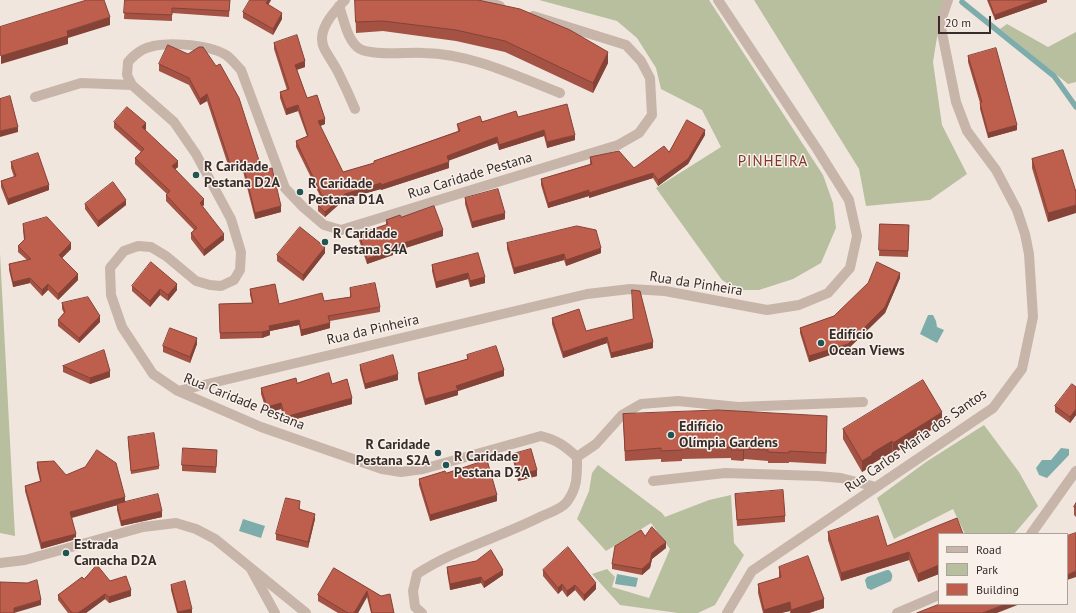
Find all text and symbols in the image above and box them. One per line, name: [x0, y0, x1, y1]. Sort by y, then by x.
scale bar: [940, 8, 993, 34]
text: 20 m: [945, 15, 971, 30]
street label: Rua Caridade Pestana: [406, 149, 534, 203]
district label: PINHEIRA: [738, 153, 808, 171]
place label: R Caridade Pestana D2A: [204, 159, 280, 192]
marker: R Caridade Pestana D2A: [191, 170, 201, 180]
place label: R Caridade Pestana D1A: [308, 176, 384, 208]
marker: R Caridade Pestana D1A: [295, 187, 305, 197]
place label: R Caridade Pestana S4A: [333, 226, 407, 258]
marker: R Caridade Pestana S4A: [320, 237, 330, 247]
street label: Rua da Pinheira: [648, 268, 744, 300]
street label: Rua da Pinheira: [325, 311, 421, 349]
place label: Edifício Ocean Views: [829, 327, 905, 360]
marker: Edifício Ocean Views: [816, 338, 826, 348]
street label: Rua Caridade Pestana: [181, 370, 307, 434]
street label: Rua Carlos Maria dos Santos: [842, 386, 990, 496]
place label: Edifício Olímpia Gardens: [679, 419, 778, 452]
marker: Edifício Olímpia Gardens: [666, 430, 676, 440]
place label: R Caridade Pestana S2A: [356, 437, 430, 470]
marker: R Caridade Pestana S2A: [433, 448, 443, 458]
place label: R Caridade Pestana D3A: [454, 449, 530, 482]
marker: R Caridade Pestana D3A: [441, 460, 451, 470]
legend: [938, 533, 1068, 605]
place label: Estrada Camacha D2A: [74, 537, 156, 570]
text: Road: [976, 542, 1001, 557]
marker: Estrada Camacha D2A: [61, 548, 71, 558]
text: Park: [976, 562, 998, 577]
text: Building: [976, 582, 1019, 597]

